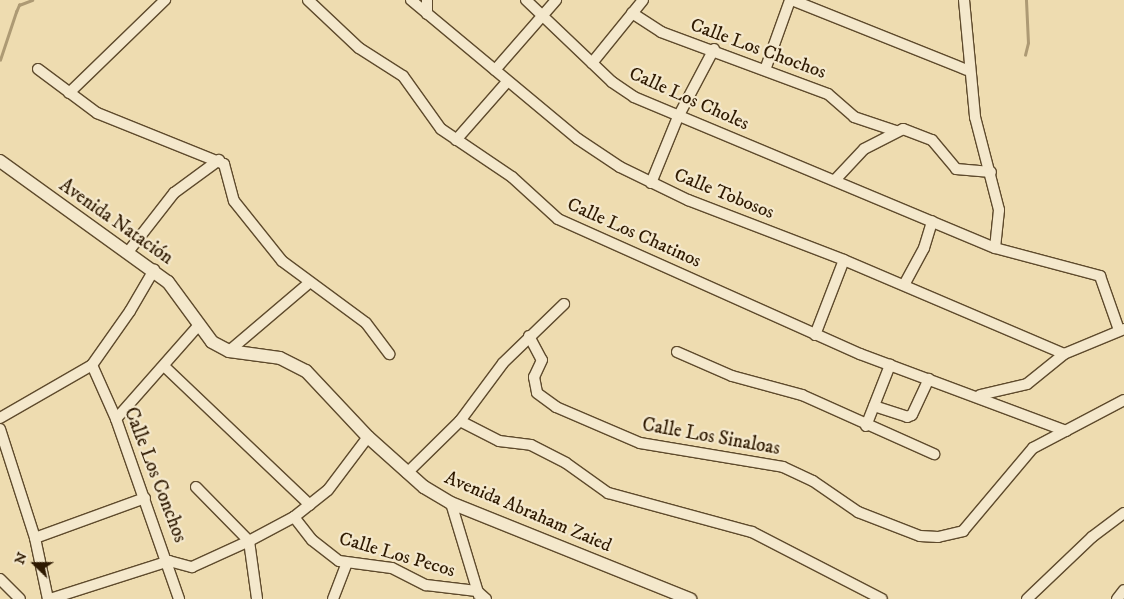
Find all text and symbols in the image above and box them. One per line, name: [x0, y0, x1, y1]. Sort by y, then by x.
street label: Calle Los Chochos: [687, 14, 829, 84]
street label: Calle Los Choles: [625, 62, 753, 136]
street label: Calle Tobosos: [671, 164, 777, 224]
street label: Avenida Natación: [55, 174, 177, 270]
street label: Calle Los Chatinos: [563, 193, 705, 273]
street label: Calle Los Conchos: [119, 404, 191, 546]
street label: Calle Los Sinaloas: [640, 414, 782, 460]
street label: Avenida Abraham Zaied: [441, 466, 615, 558]
street label: Calle Los Pecos: [336, 528, 458, 582]
north arrow: [10, 539, 60, 589]
text: N: [11, 550, 32, 567]

